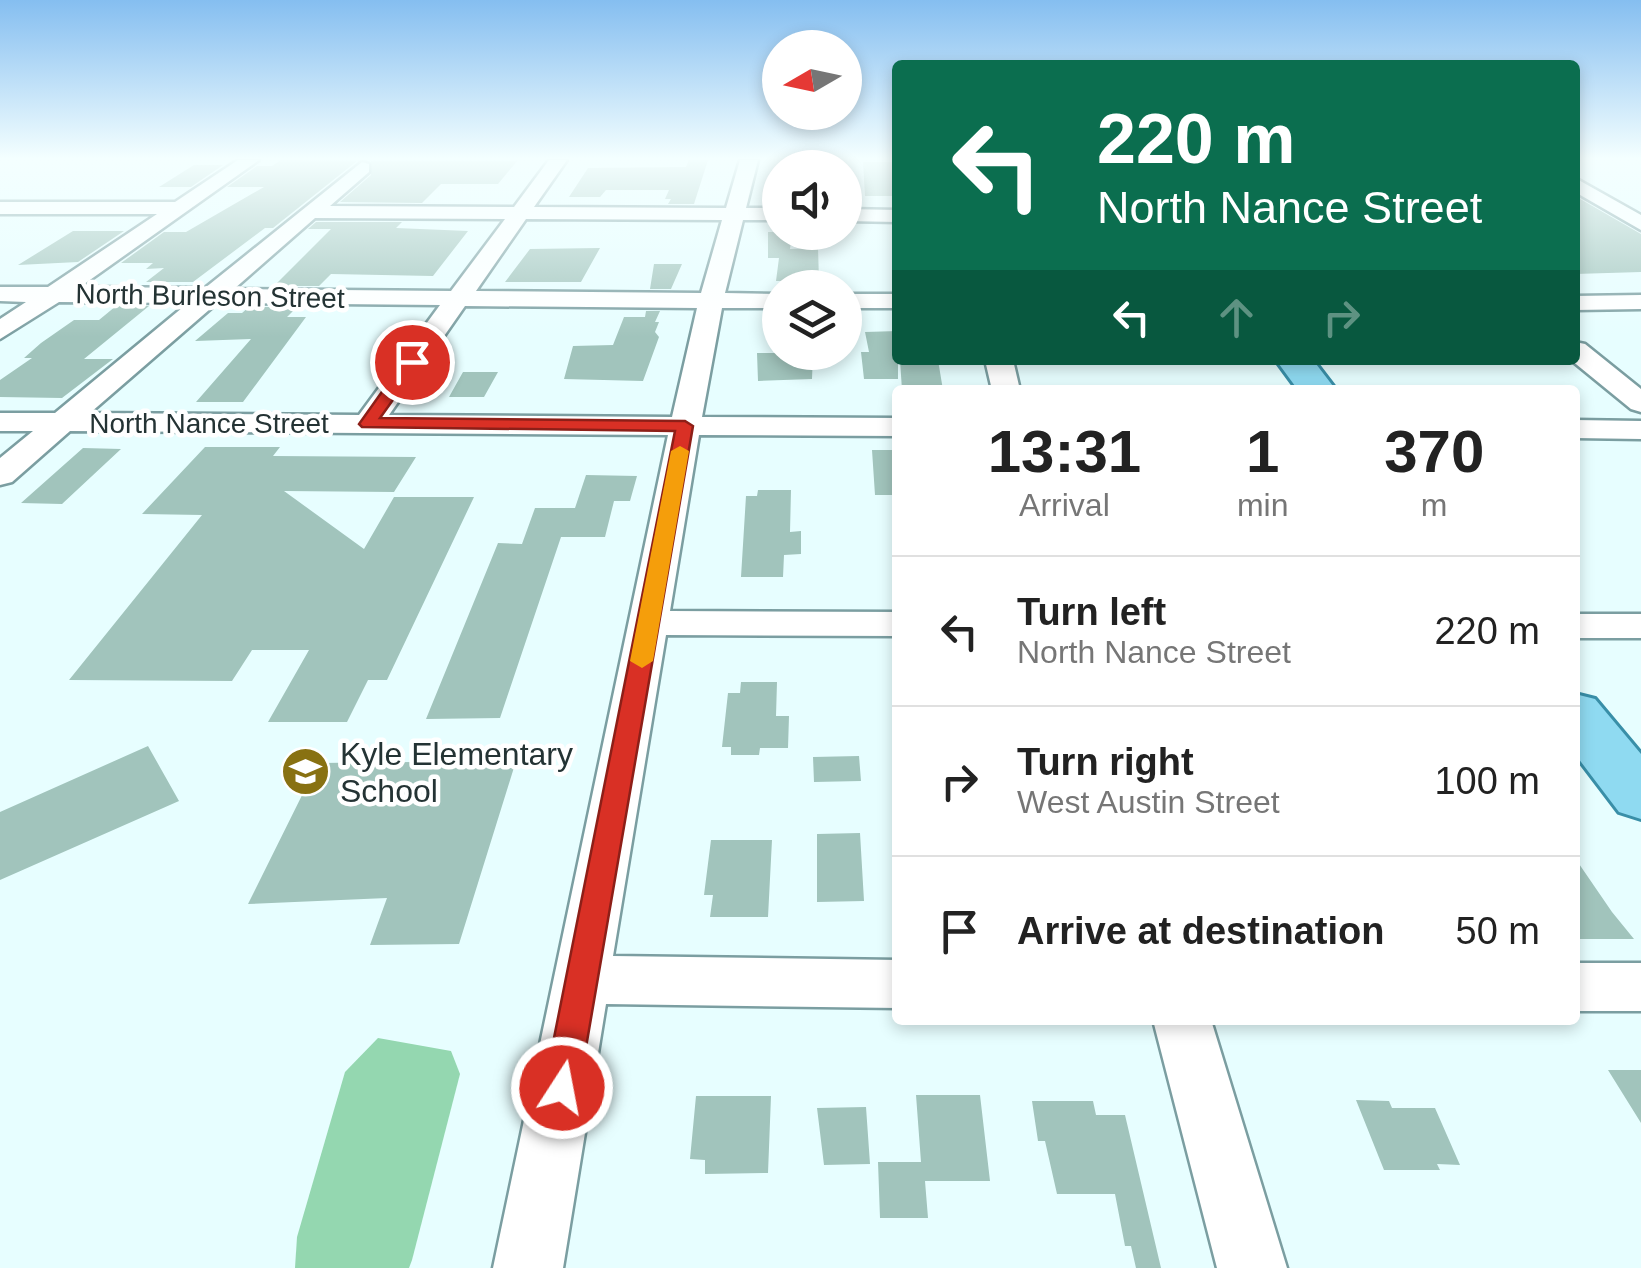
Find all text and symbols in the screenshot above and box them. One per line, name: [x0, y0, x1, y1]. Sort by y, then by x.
north arrow: [762, 30, 862, 130]
map controls: [762, 30, 862, 370]
icon: left: [932, 100, 1062, 230]
text: 220 m: [1097, 100, 1295, 178]
button: sound: [762, 150, 862, 250]
text: North Nance Street: [1097, 182, 1482, 233]
button: layers: [762, 270, 862, 370]
street label: North Burleson Street: [75, 278, 345, 314]
icon: left: [1104, 290, 1159, 345]
icon: ahead: [1209, 290, 1264, 345]
icon: right: [1314, 290, 1369, 345]
pin: [370, 320, 455, 405]
icon: arrive: [385, 335, 440, 390]
street label: North Nance Street: [89, 408, 329, 439]
text: 13:31: [988, 418, 1141, 485]
text: 1: [1246, 418, 1279, 485]
text: 370: [1384, 418, 1484, 485]
text: Arrival: [1019, 487, 1110, 523]
text: min: [1237, 487, 1288, 523]
text: m: [1421, 487, 1448, 523]
text: Turn left: [1017, 591, 1166, 633]
icon: left: [932, 604, 987, 659]
text: 220 m: [1434, 610, 1540, 652]
text: North Nance Street: [1017, 634, 1291, 670]
place label: Kyle Elementary School: [340, 736, 573, 809]
text: Turn right: [1017, 741, 1194, 783]
school or university icon: Kyle Elementary School: [279, 746, 331, 798]
icon: right: [932, 754, 987, 809]
text: 100 m: [1434, 760, 1540, 802]
text: West Austin Street: [1017, 784, 1280, 820]
icon: arrive: [932, 904, 987, 959]
text: Arrive at destination: [1017, 910, 1384, 952]
text: 50 m: [1456, 910, 1540, 952]
position arrow: [510, 1036, 614, 1140]

